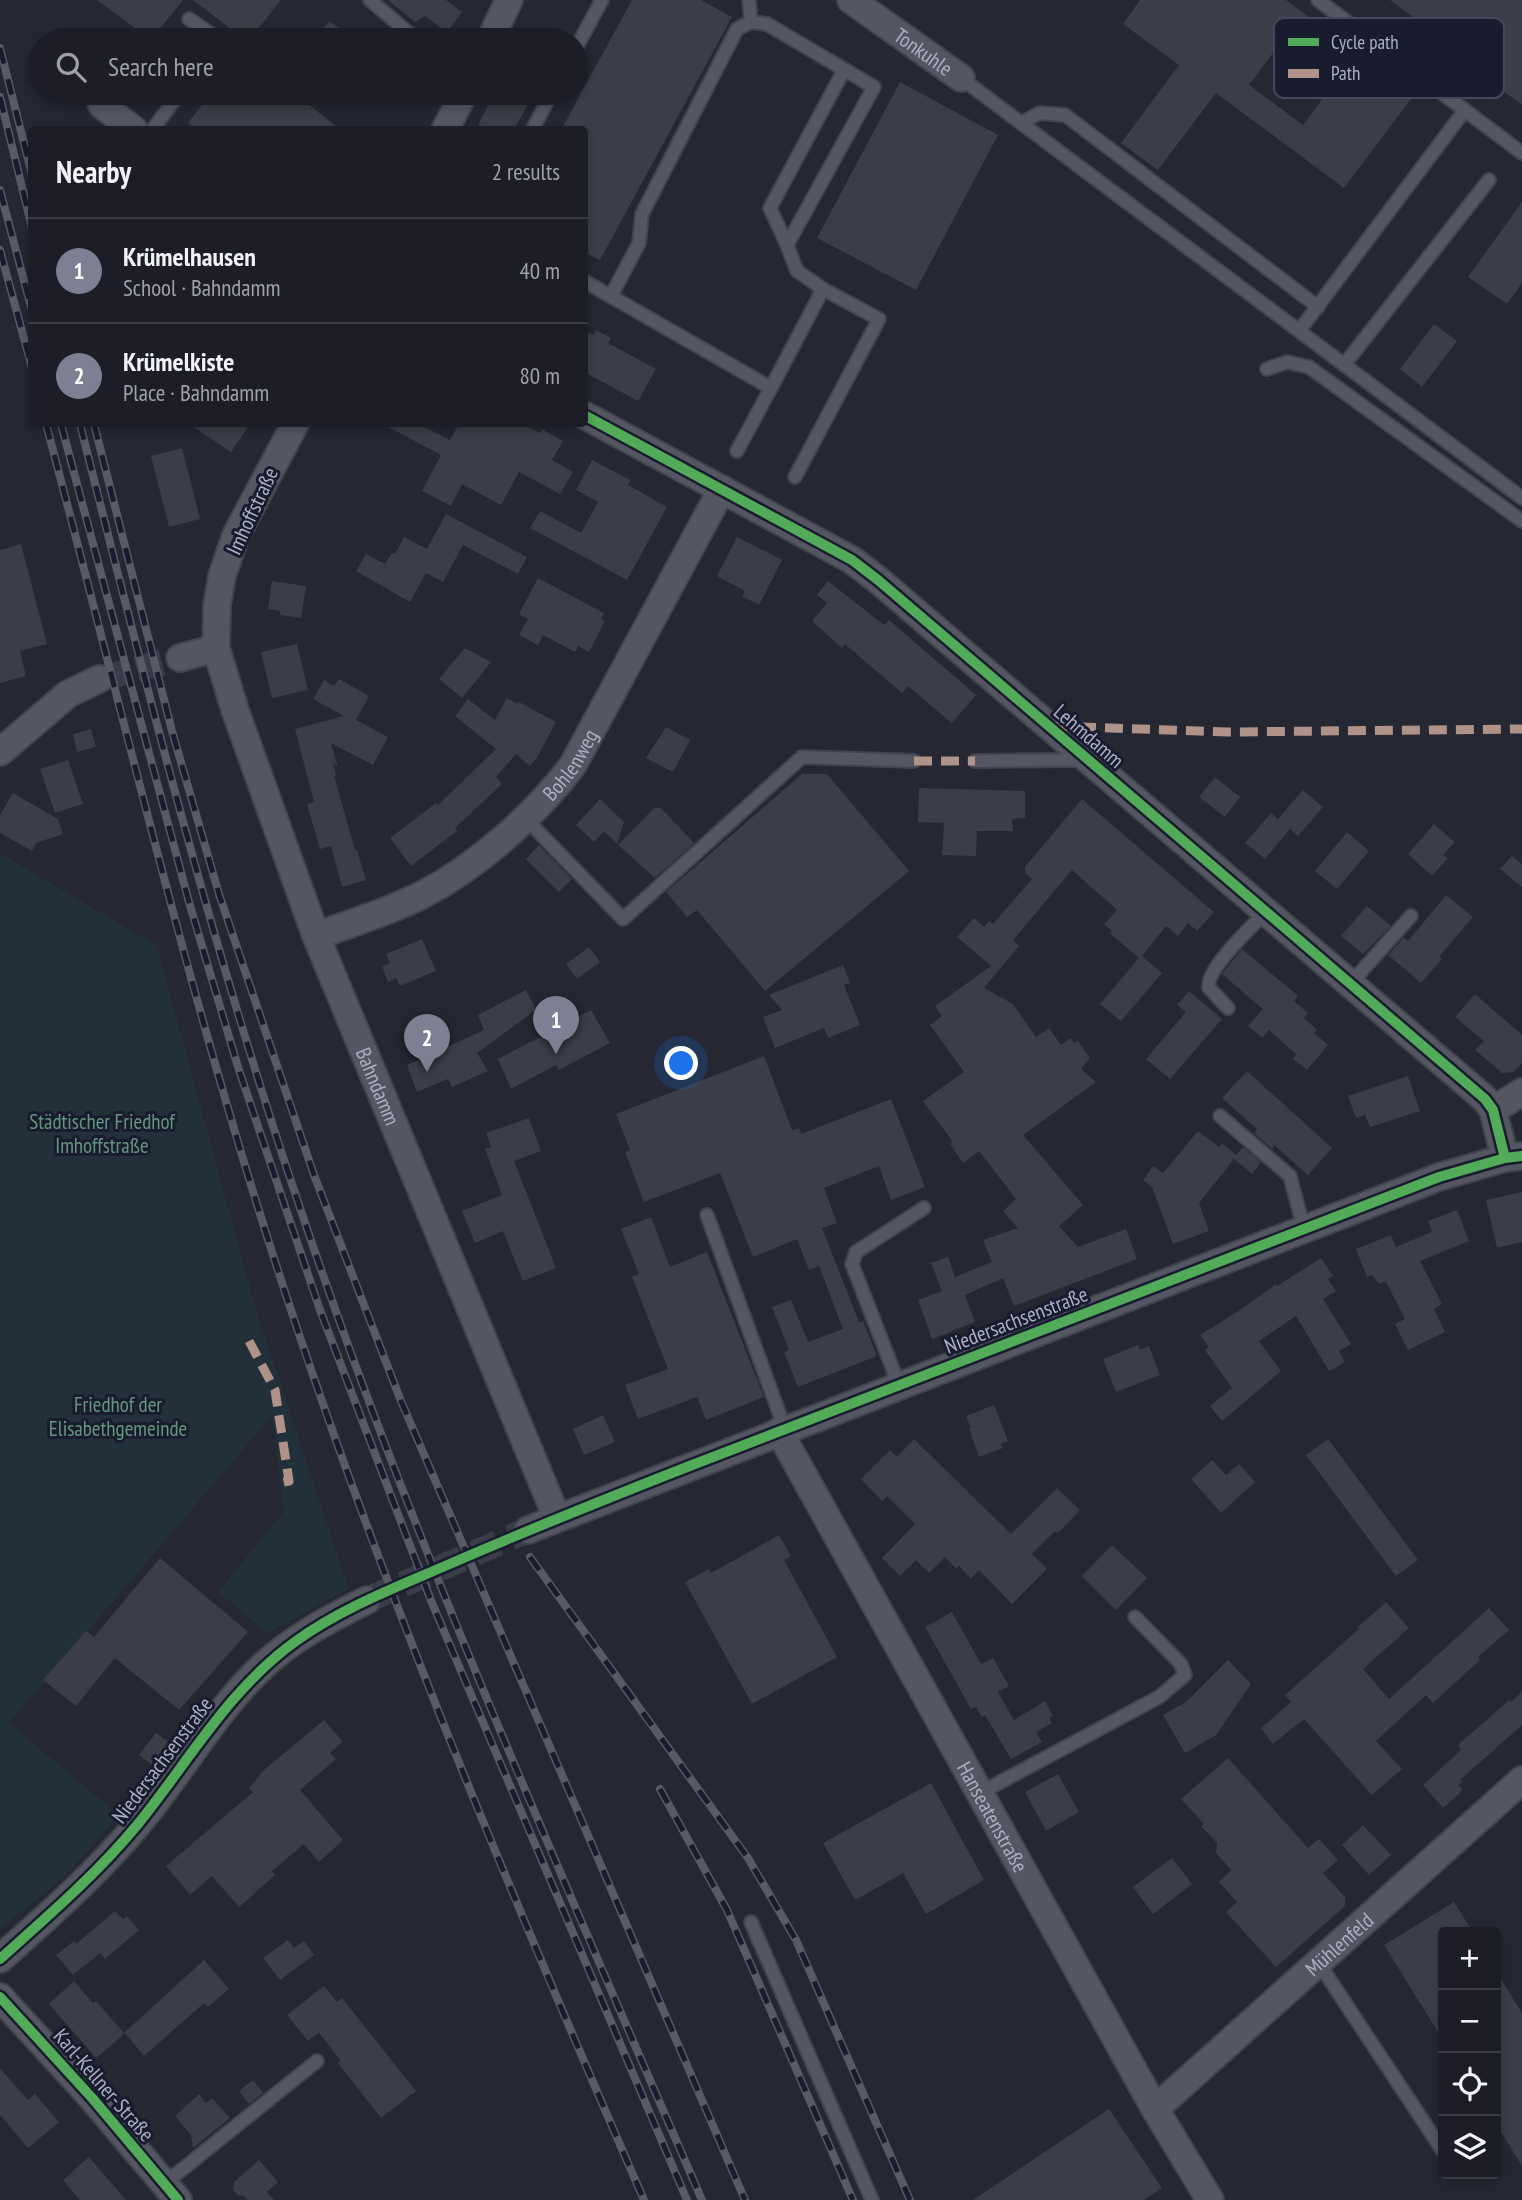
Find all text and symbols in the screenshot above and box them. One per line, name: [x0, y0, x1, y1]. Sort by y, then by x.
legend: [1274, 18, 1504, 98]
street label: Tonkuhle: [889, 21, 958, 81]
search box: [28, 28, 588, 105]
text: Cycle path: [1331, 30, 1399, 54]
icon: search: [52, 48, 90, 86]
text: Search here: [108, 50, 214, 83]
text: Path: [1331, 61, 1360, 85]
text: Nearby: [56, 152, 131, 191]
text: 2 results: [492, 157, 560, 186]
text: Krümelhausen: [123, 240, 256, 273]
text: 1: [74, 256, 85, 285]
text: 40 m: [519, 256, 560, 285]
text: School · Bahndamm: [123, 273, 280, 302]
text: Krümelkiste: [123, 345, 234, 378]
text: 2: [74, 361, 85, 390]
text: 80 m: [519, 361, 560, 390]
text: Place · Bahndamm: [123, 378, 269, 407]
street label: Imhoffstraße: [220, 463, 284, 559]
street label: Lehmdamm: [1048, 698, 1130, 774]
street label: Bohlenweg: [536, 724, 603, 806]
pin: 1: [533, 996, 579, 1054]
pin: 2: [404, 1014, 450, 1072]
street label: Bahndamm: [350, 1043, 406, 1129]
your location: [664, 1046, 698, 1080]
park label: Städtischer Friedhof Imhoffstraße: [29, 1108, 175, 1159]
street label: Niedersachsenstraße: [941, 1280, 1091, 1360]
park label: Friedhof der Elisabethgemeinde: [49, 1391, 187, 1442]
street label: Niedersachsenstraße: [106, 1691, 218, 1829]
street label: Hanseatenstraße: [951, 1756, 1034, 1877]
street label: Mühlenfeld: [1299, 1907, 1379, 1982]
map controls: [1438, 1927, 1501, 2179]
button: +: [1438, 1927, 1501, 1990]
button: −: [1438, 1990, 1501, 2053]
street label: Karl-Kellner-Straße: [48, 2023, 160, 2147]
button: locate: [1438, 2053, 1501, 2116]
button: layers: [1438, 2116, 1501, 2179]

